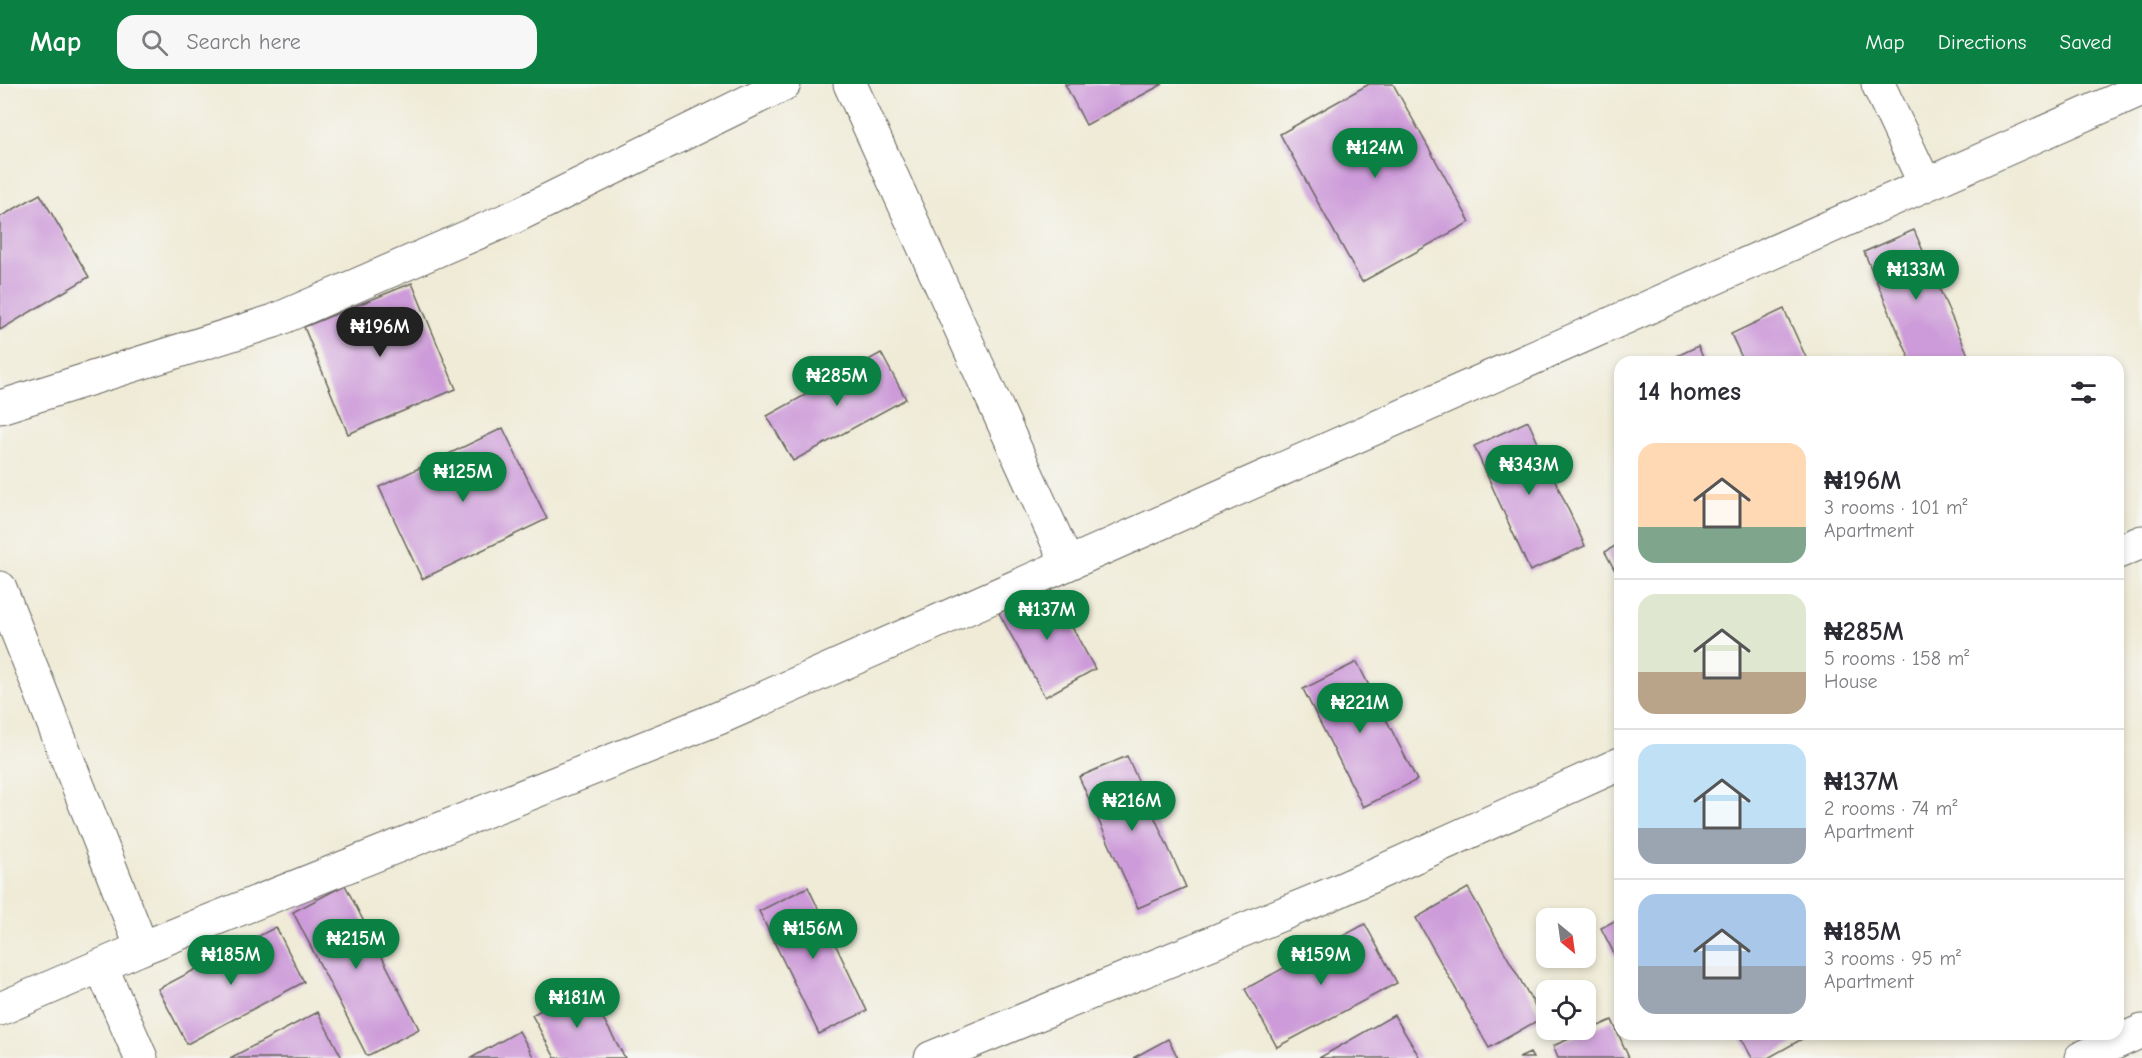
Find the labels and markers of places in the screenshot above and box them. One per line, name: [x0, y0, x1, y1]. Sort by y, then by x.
pin: ₦124M: [1333, 128, 1417, 179]
pin: ₦133M: [1874, 250, 1958, 301]
pin: ₦196M: [338, 307, 422, 358]
pin: ₦285M: [795, 356, 879, 407]
pin: ₦343M: [1487, 445, 1571, 496]
pin: ₦125M: [421, 452, 505, 503]
pin: ₦137M: [1005, 590, 1089, 641]
pin: ₦221M: [1318, 683, 1402, 734]
pin: ₦216M: [1090, 781, 1174, 832]
pin: ₦156M: [771, 909, 855, 960]
pin: ₦215M: [314, 919, 398, 970]
pin: ₦185M: [189, 935, 273, 986]
pin: ₦159M: [1279, 935, 1363, 986]
pin: ₦181M: [535, 978, 619, 1029]

